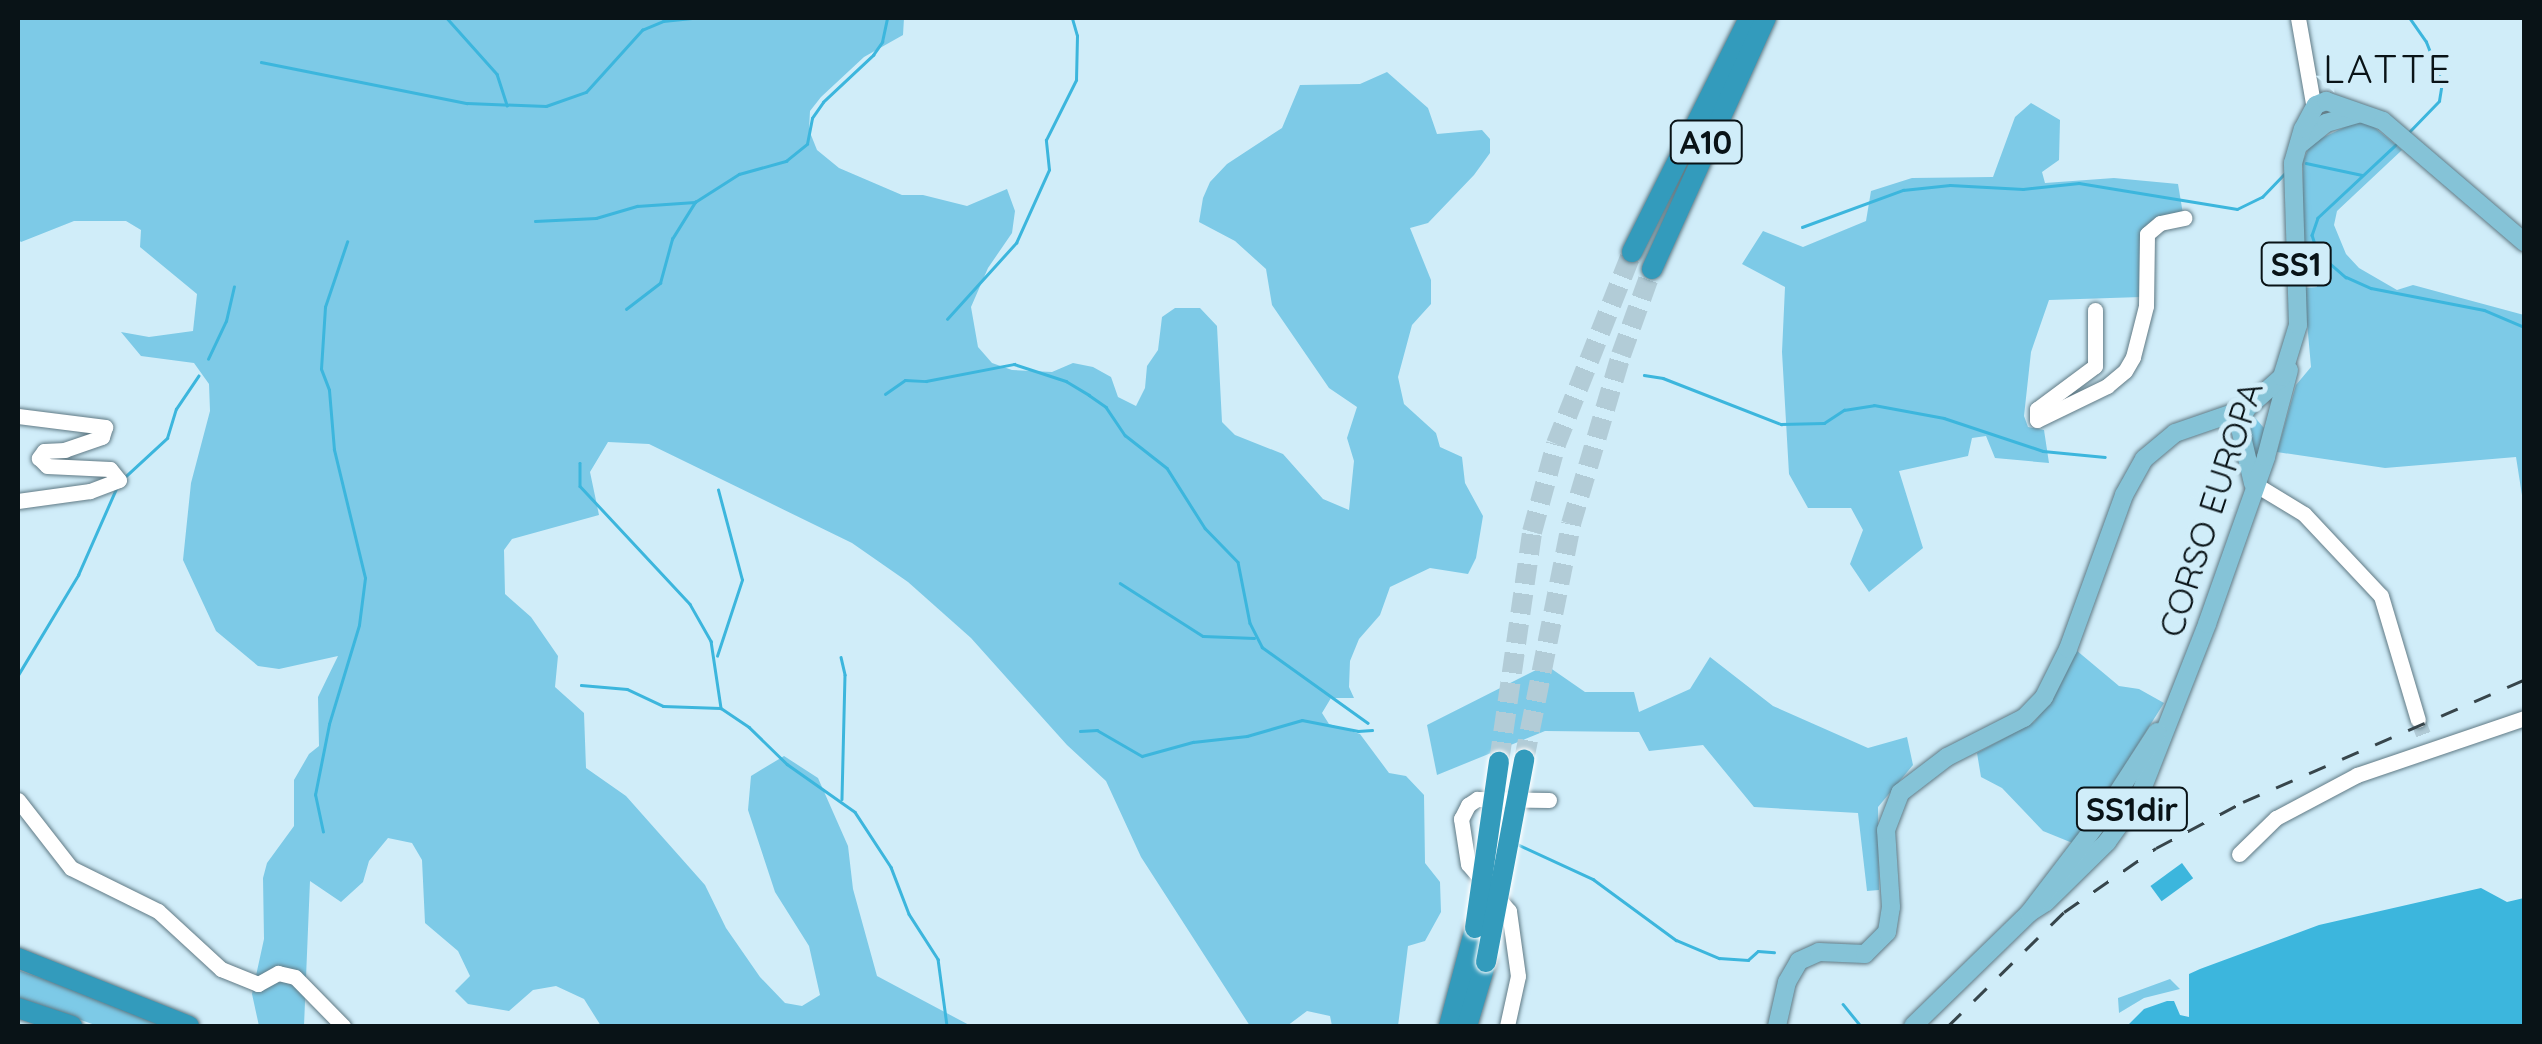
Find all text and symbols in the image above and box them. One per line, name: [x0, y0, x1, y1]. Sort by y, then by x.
district label: LATTE: [2323, 44, 2453, 92]
road number: A10: [1668, 115, 1744, 169]
road number: SS1: [2258, 237, 2334, 291]
street label: CORSO EUROPA: [2149, 376, 2271, 642]
road number: SS1dir: [2074, 782, 2190, 836]

